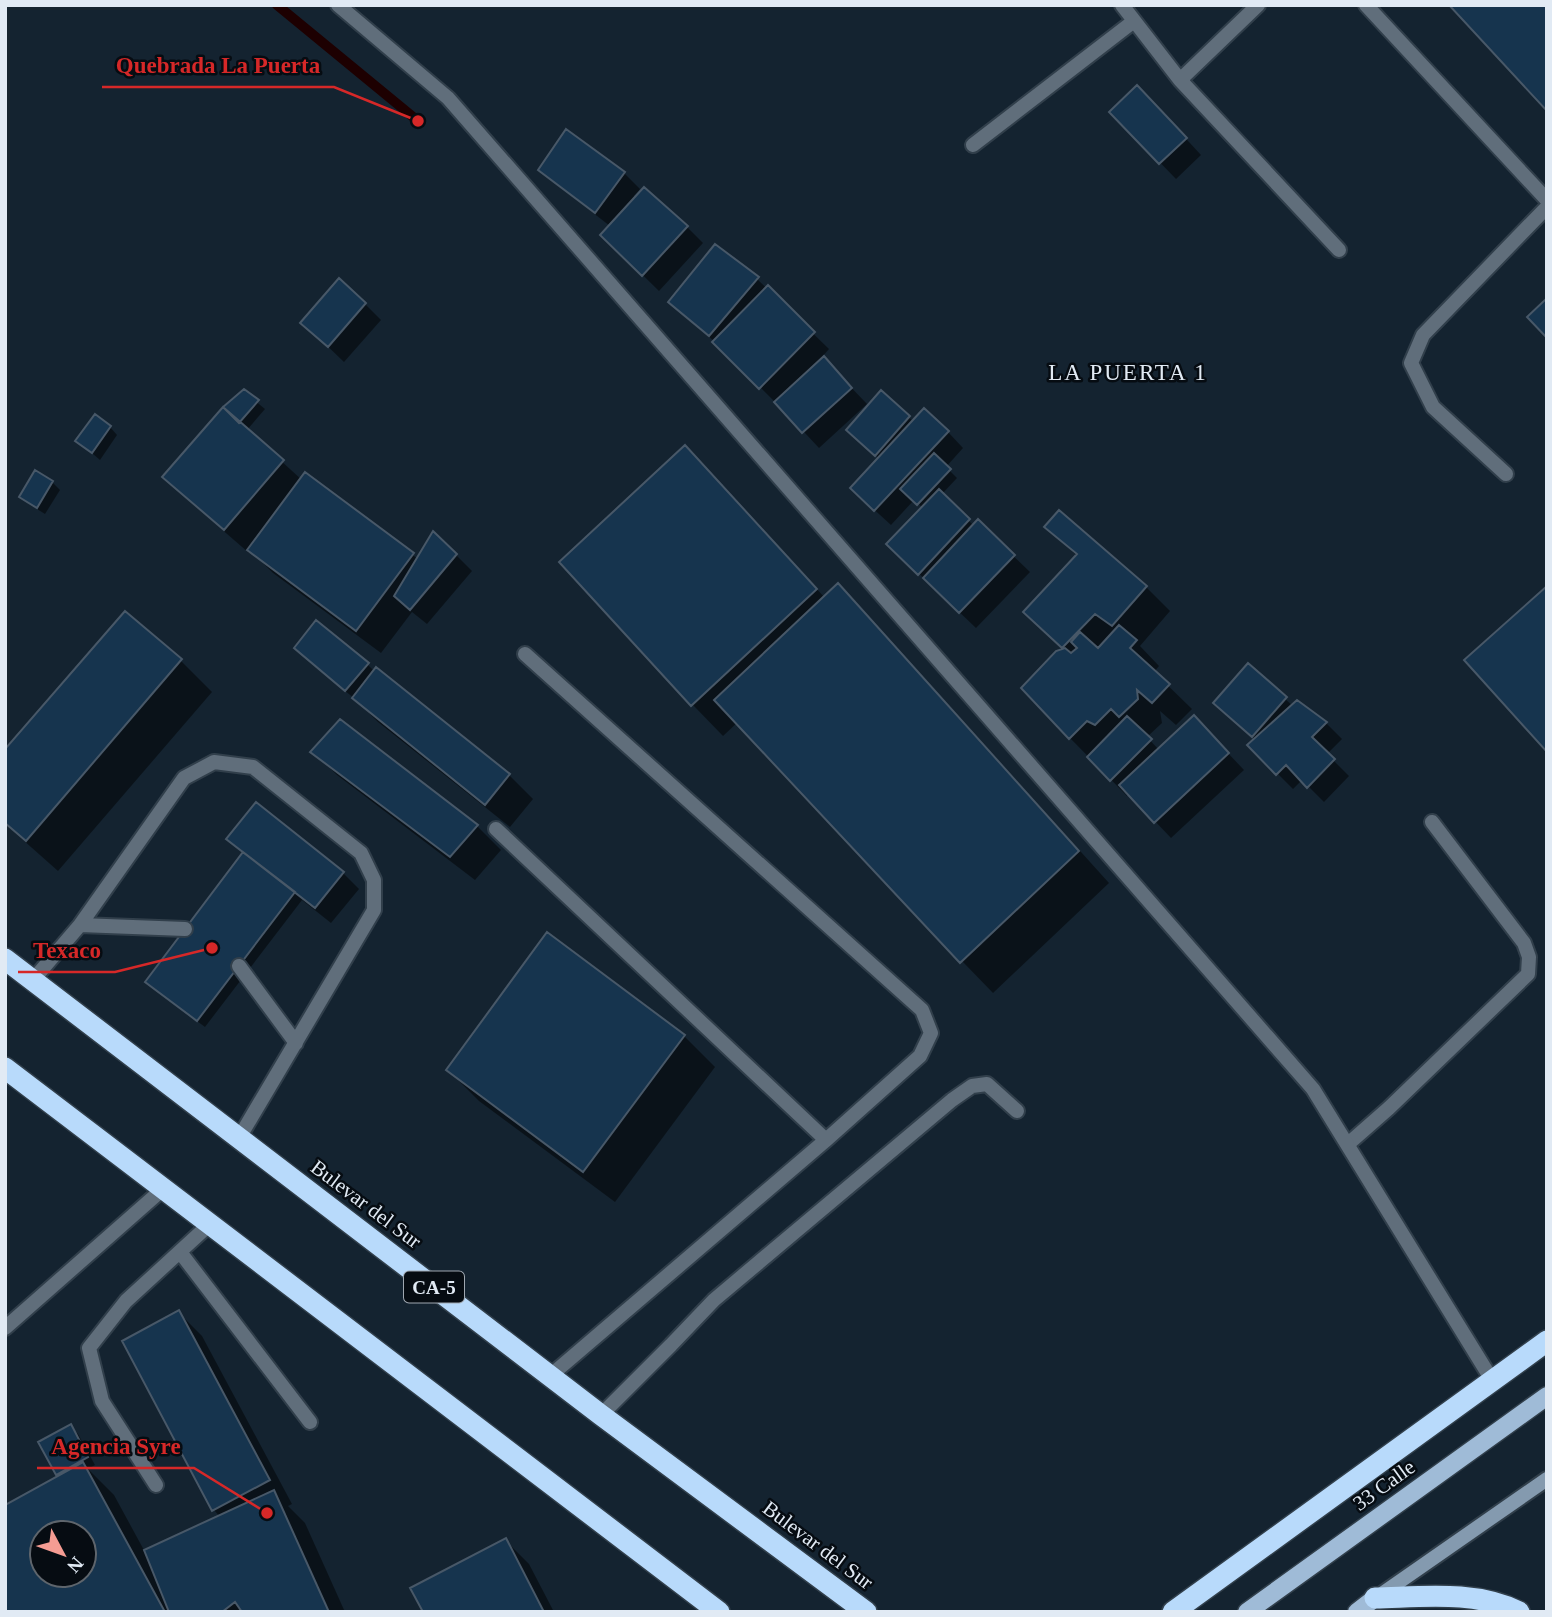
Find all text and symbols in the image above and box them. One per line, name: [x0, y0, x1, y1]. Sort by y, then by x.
callout: Quebrada La Puerta: [102, 43, 334, 87]
text: Quebrada La Puerta: [116, 53, 321, 78]
district label: LA PUERTA 1: [1048, 360, 1208, 385]
callout: Texaco: [18, 928, 115, 972]
text: Texaco: [33, 938, 101, 963]
street label: Bulevar del Sur: [306, 1155, 426, 1253]
road number: CA-5: [404, 1272, 464, 1302]
callout: Agencia Syre: [37, 1424, 194, 1468]
text: Agencia Syre: [51, 1434, 181, 1459]
street label: 33 Calle: [1348, 1455, 1420, 1515]
street label: Bulevar del Sur: [758, 1496, 878, 1594]
north arrow: [28, 1519, 98, 1589]
text: N: [63, 1553, 88, 1577]

